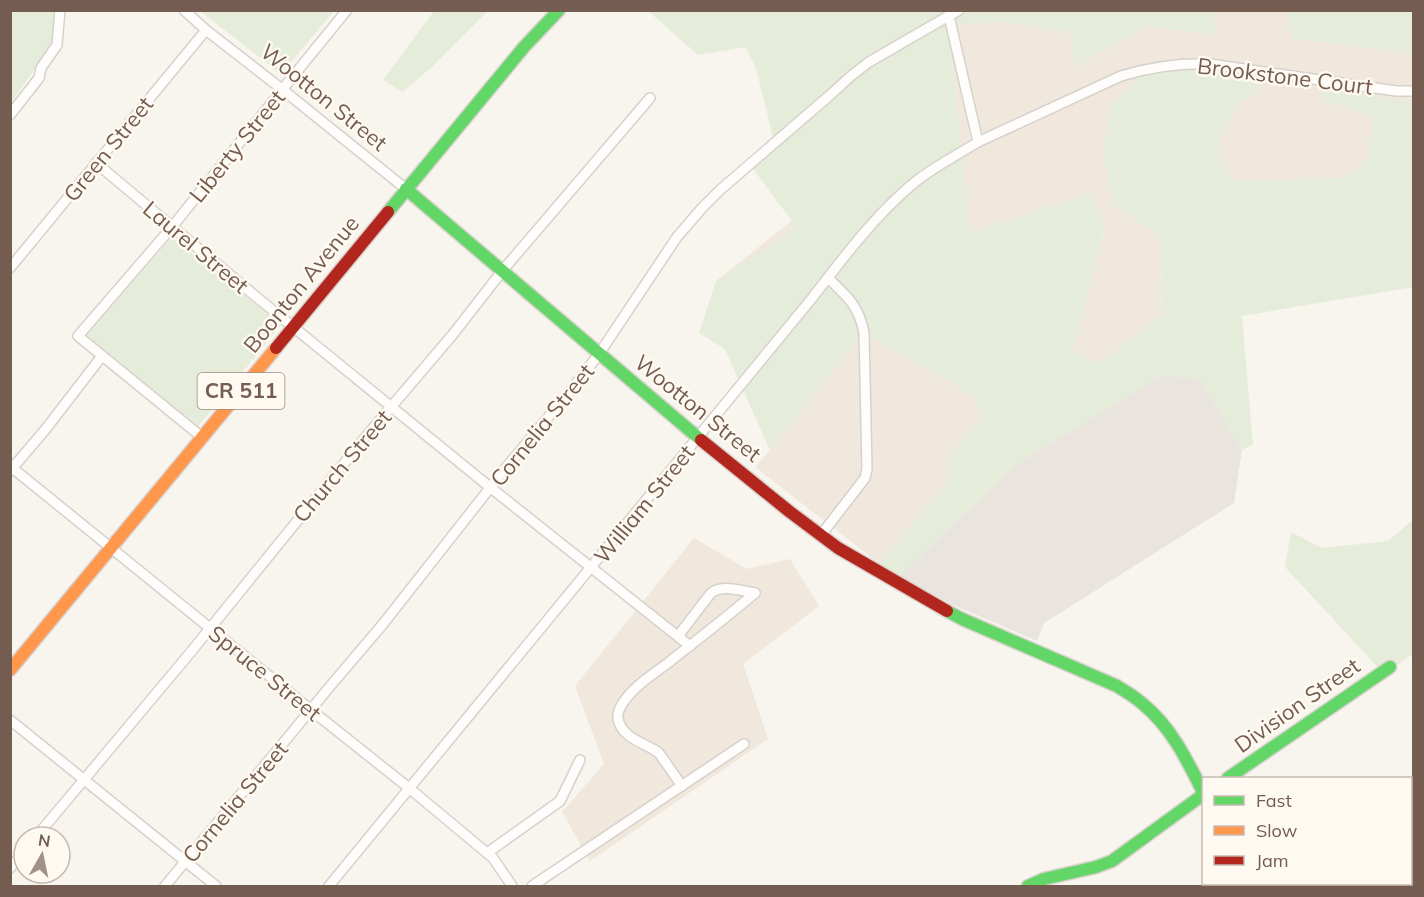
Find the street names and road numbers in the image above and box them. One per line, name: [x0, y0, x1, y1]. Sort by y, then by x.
street label: Wootton Street: [255, 37, 393, 157]
street label: Brookstone Court: [1196, 51, 1375, 101]
street label: Liberty Street: [183, 84, 291, 208]
street label: Green Street: [57, 90, 159, 207]
street label: Laurel Street: [137, 195, 255, 300]
street label: Boonton Avenue: [237, 210, 365, 358]
street label: Wootton Street: [629, 348, 767, 468]
street label: Cornelia Street: [484, 358, 600, 492]
road number: CR 511: [198, 373, 284, 409]
street label: Church Street: [287, 404, 398, 528]
street label: William Street: [588, 439, 701, 569]
street label: Spruce Street: [203, 619, 327, 727]
street label: Division Street: [1229, 651, 1365, 759]
street label: Cornelia Street: [176, 735, 294, 868]

